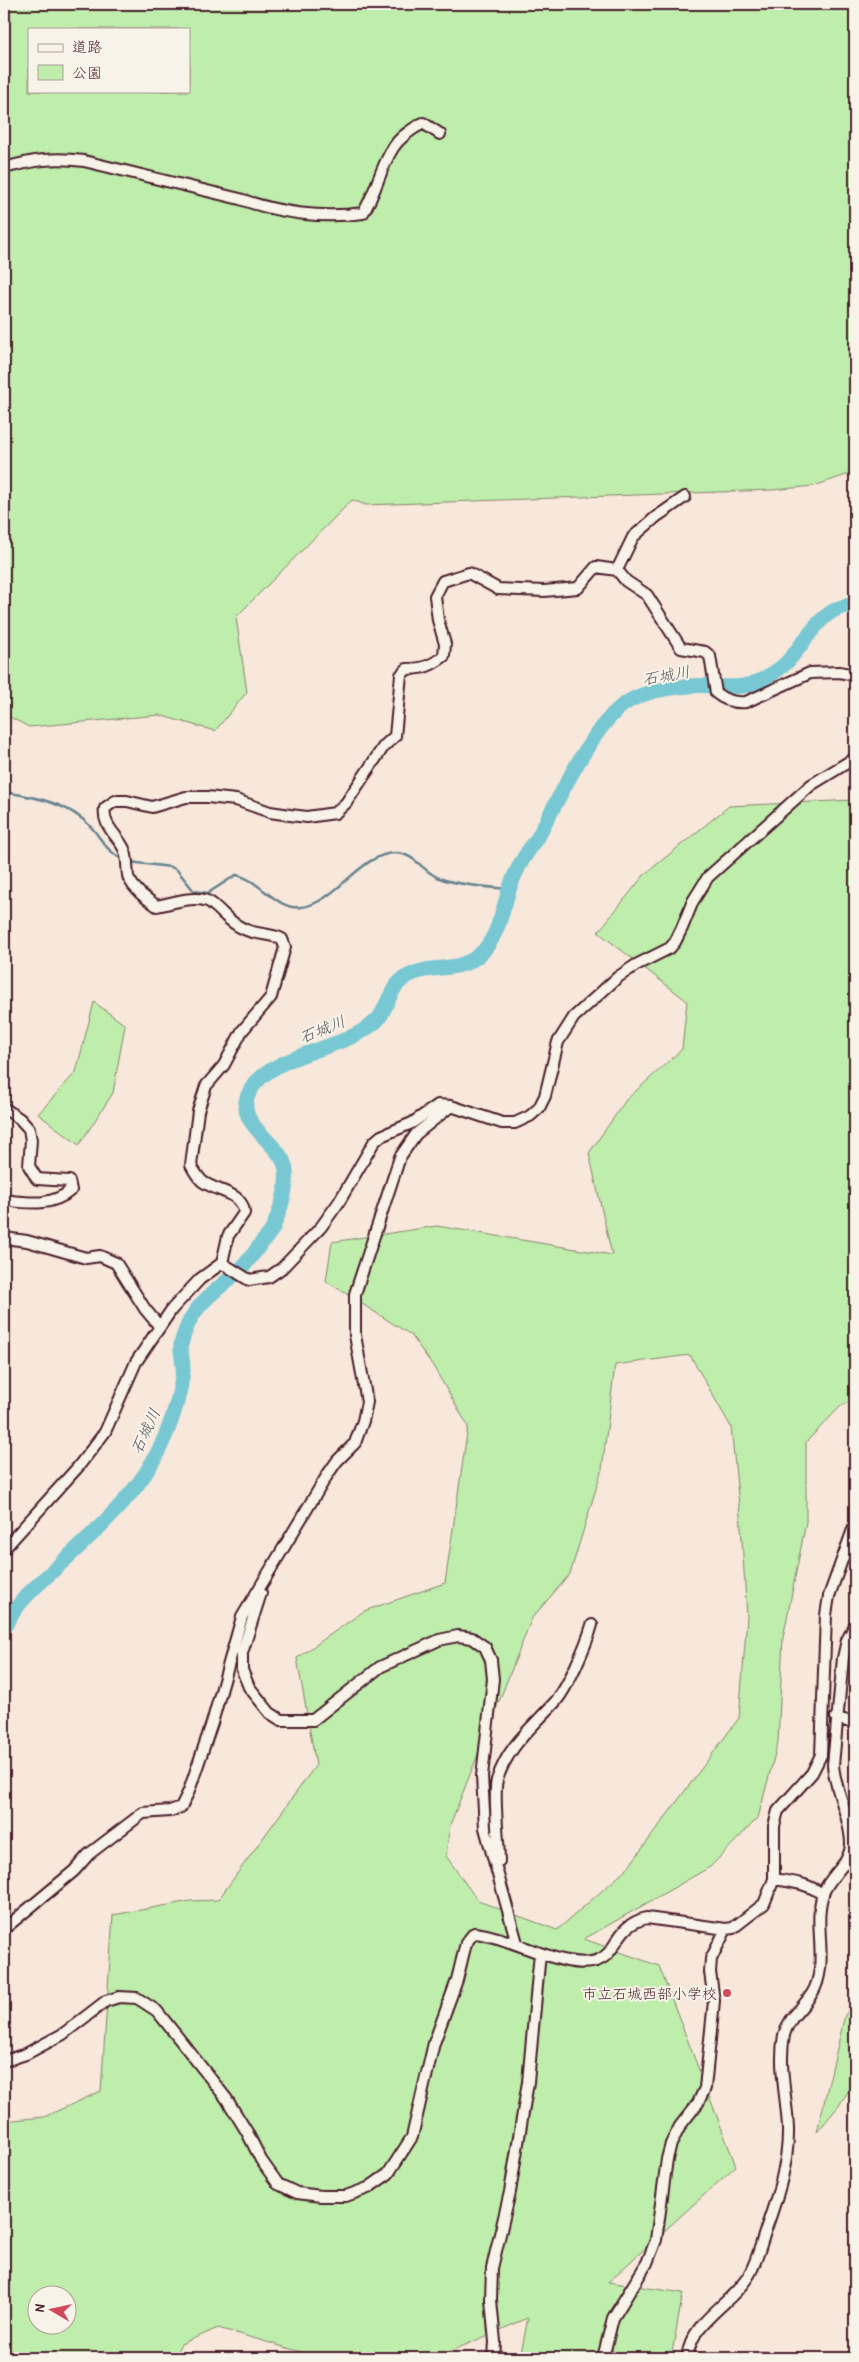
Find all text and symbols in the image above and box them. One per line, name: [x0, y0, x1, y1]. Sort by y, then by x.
legend: [28, 28, 190, 92]
text: 道路: [72, 36, 102, 57]
text: 公園: [72, 62, 102, 83]
water label: 石城川: [640, 660, 692, 690]
water label: 石城川: [296, 1010, 348, 1048]
water label: 石城川: [125, 1405, 165, 1457]
place label: 市立石城西部小学校: [582, 1983, 717, 2004]
marker: 市立石城西部小学校: [721, 1987, 733, 1999]
north arrow: [28, 2284, 78, 2334]
text: N: [29, 2302, 49, 2313]

